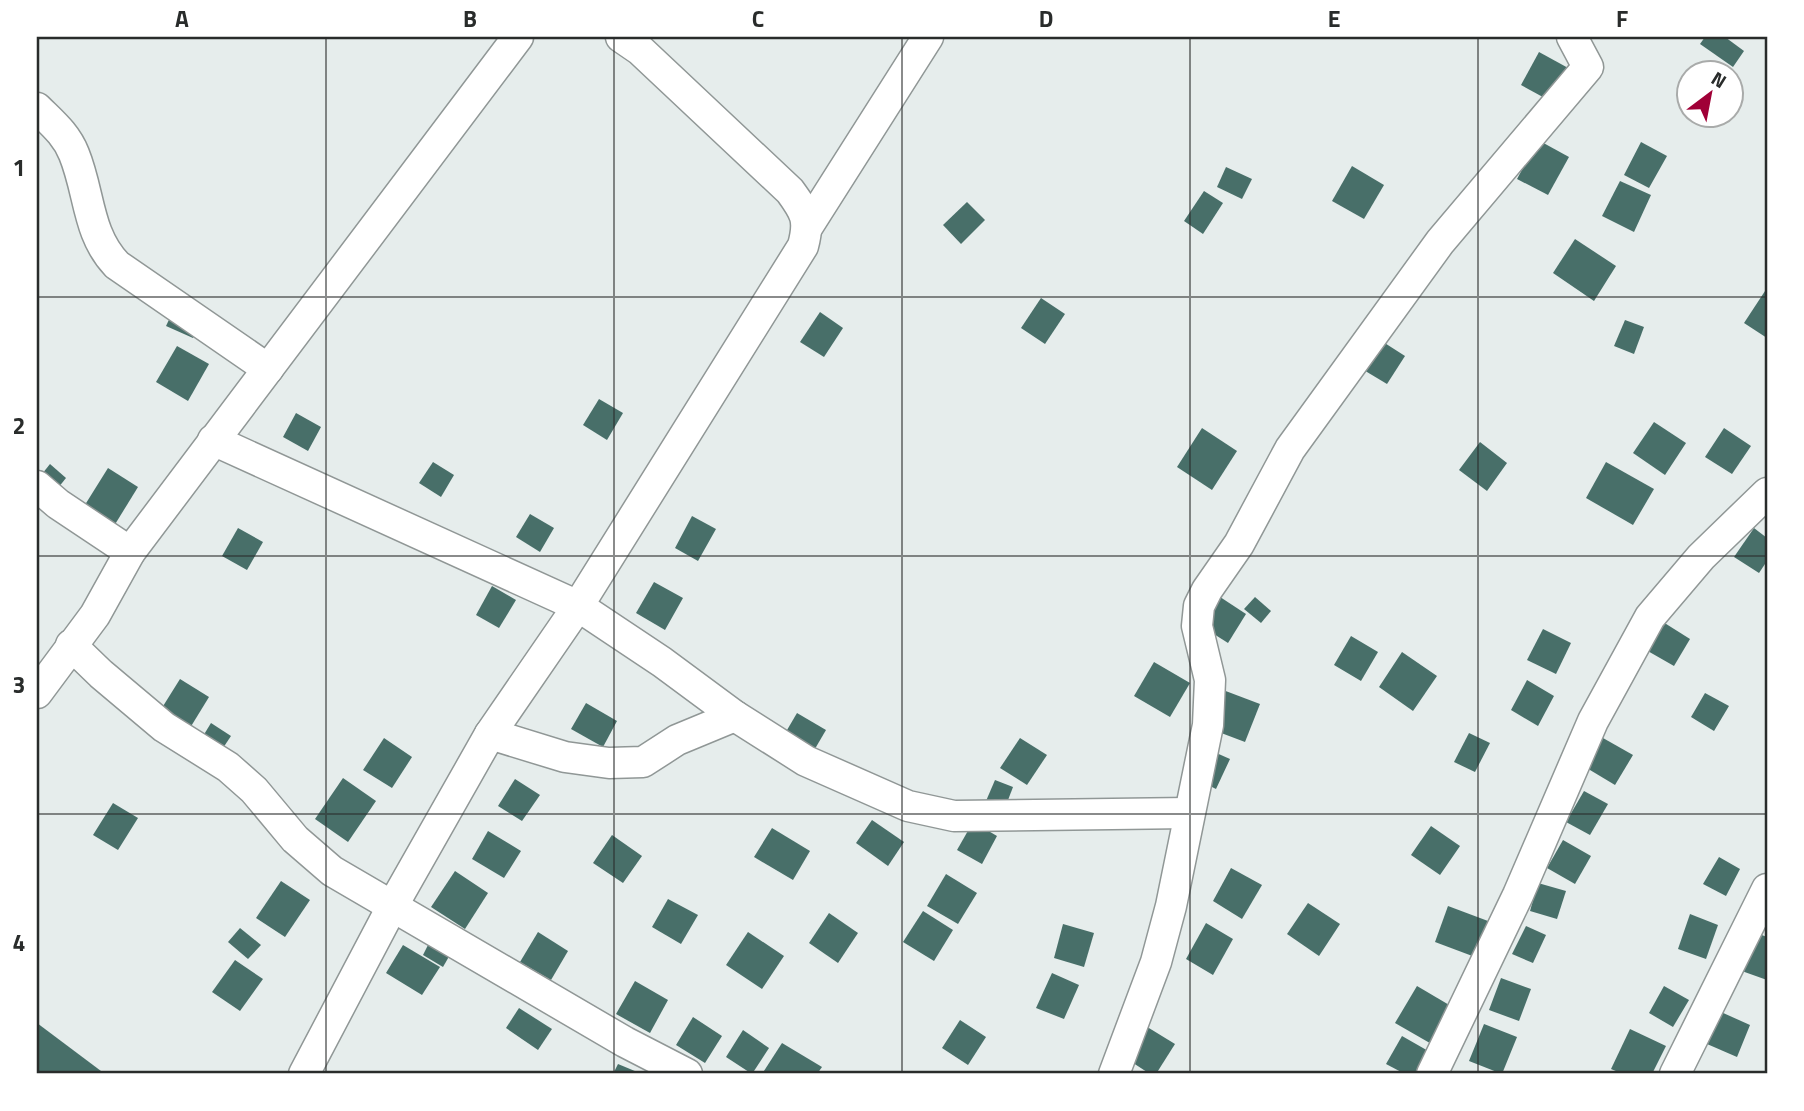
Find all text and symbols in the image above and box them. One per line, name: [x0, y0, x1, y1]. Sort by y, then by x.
text: A: [175, 1, 189, 36]
text: B: [463, 1, 477, 36]
text: C: [752, 1, 764, 36]
text: D: [1039, 1, 1053, 36]
text: E: [1328, 1, 1340, 36]
text: F: [1616, 1, 1628, 36]
north arrow: [1674, 60, 1744, 130]
text: N: [1706, 63, 1733, 95]
text: 1: [13, 150, 25, 185]
text: 2: [13, 408, 25, 443]
text: 3: [13, 667, 25, 702]
text: 4: [13, 925, 25, 960]

